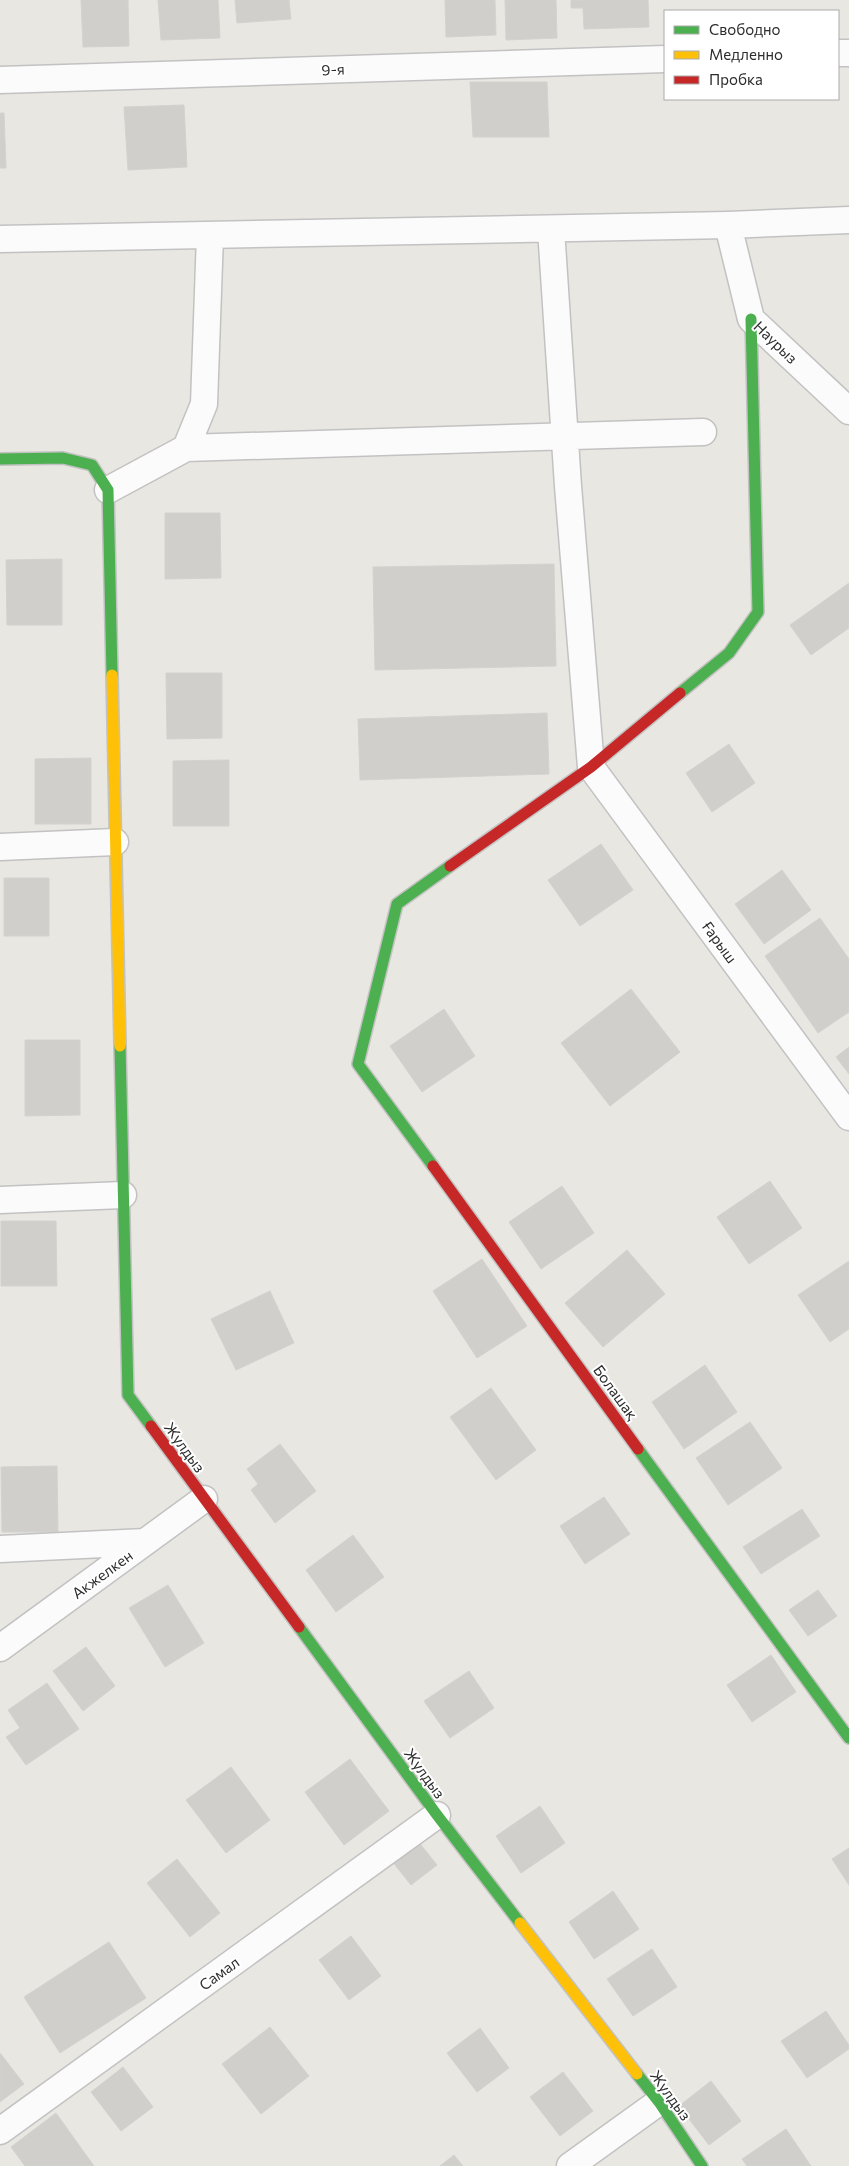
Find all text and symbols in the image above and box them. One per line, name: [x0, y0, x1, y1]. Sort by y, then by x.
legend: [664, 10, 839, 100]
text: Свободно: [709, 20, 780, 38]
text: Медленно: [709, 45, 783, 63]
street label: 9-я: [321, 60, 345, 78]
text: Пробка: [709, 70, 763, 88]
street label: Наурыз: [751, 317, 801, 367]
street label: Ғарыш: [699, 918, 741, 966]
street label: Болашақ: [590, 1361, 642, 1423]
street label: Жулдыз: [161, 1418, 209, 1476]
street label: Акжелкен: [68, 1546, 136, 1602]
street label: Жулдыз: [401, 1744, 449, 1802]
street label: Самал: [195, 1952, 243, 1994]
street label: Жулдыз: [647, 2066, 695, 2124]

